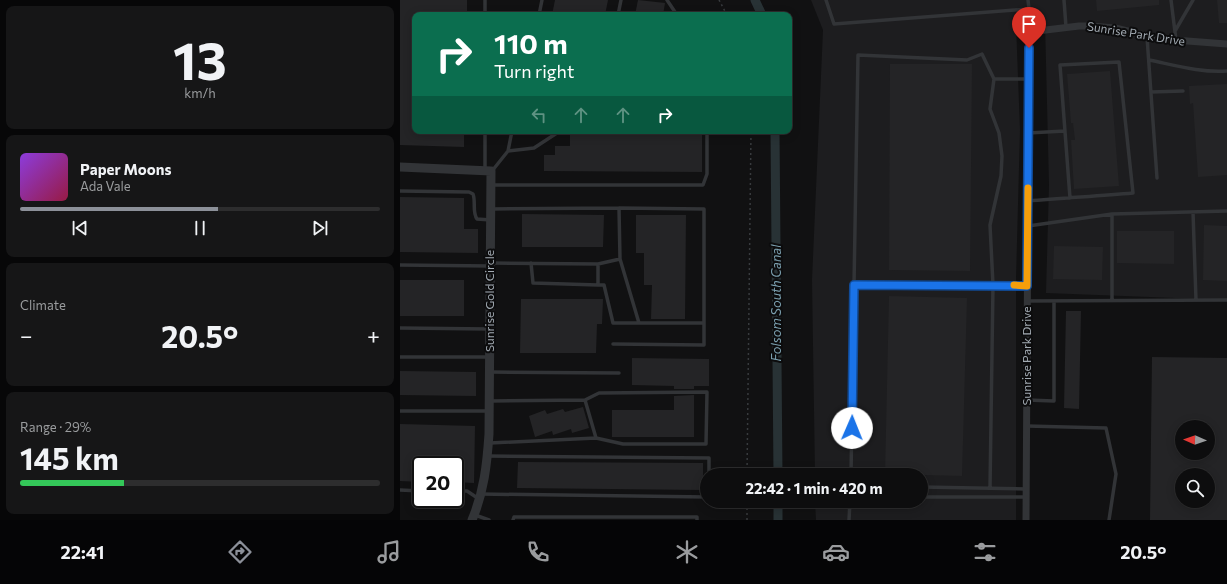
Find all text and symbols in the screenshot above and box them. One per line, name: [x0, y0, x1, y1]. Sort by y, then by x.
pin: [1012, 7.0, 1046, 48]
icon: arrive: [1018, 13, 1040, 35]
street label: Sunrise Park Drive: [1086, 18, 1186, 48]
text: 110 m: [494, 26, 568, 60]
text: 13: [173, 27, 227, 91]
icon: right: [428, 28, 480, 80]
text: Turn right: [494, 60, 574, 82]
text: km/h: [184, 85, 216, 101]
icon: left: [528, 104, 550, 126]
icon: ahead: [570, 104, 592, 126]
icon: ahead: [612, 104, 634, 126]
icon: right: [654, 104, 676, 126]
text: Paper Moons: [80, 160, 171, 178]
text: Ada Vale: [80, 178, 131, 194]
icon: previous: [69, 217, 91, 239]
icon: pause: [189, 217, 211, 239]
icon: next: [309, 217, 331, 239]
water label: Folsom South Canal: [768, 244, 784, 361]
street label: Sunrise Gold Circle: [482, 250, 496, 352]
text: Climate: [20, 297, 66, 313]
street label: Sunrise Park Drive: [1019, 307, 1033, 405]
text: 20.5°: [161, 317, 238, 354]
text: −: [20, 322, 33, 349]
text: +: [367, 322, 380, 349]
position arrow: [831, 407, 873, 449]
text: Range · 29%: [20, 419, 91, 435]
north arrow: [1175, 420, 1215, 460]
map controls: [1175, 420, 1215, 508]
text: 145 km: [20, 439, 119, 476]
speed limit sign: 20: [412, 456, 464, 508]
button: search: [1175, 468, 1215, 508]
text: 22:42 · 1 min · 420 m: [745, 479, 883, 497]
icon: directions: [226, 538, 254, 566]
icon: music: [375, 538, 403, 566]
icon: phone: [524, 538, 552, 566]
icon: climate: [673, 538, 701, 566]
icon: car: [822, 538, 850, 566]
icon: filters: [971, 538, 999, 566]
text: 22:41: [61, 541, 104, 563]
text: 20.5°: [1120, 541, 1166, 563]

